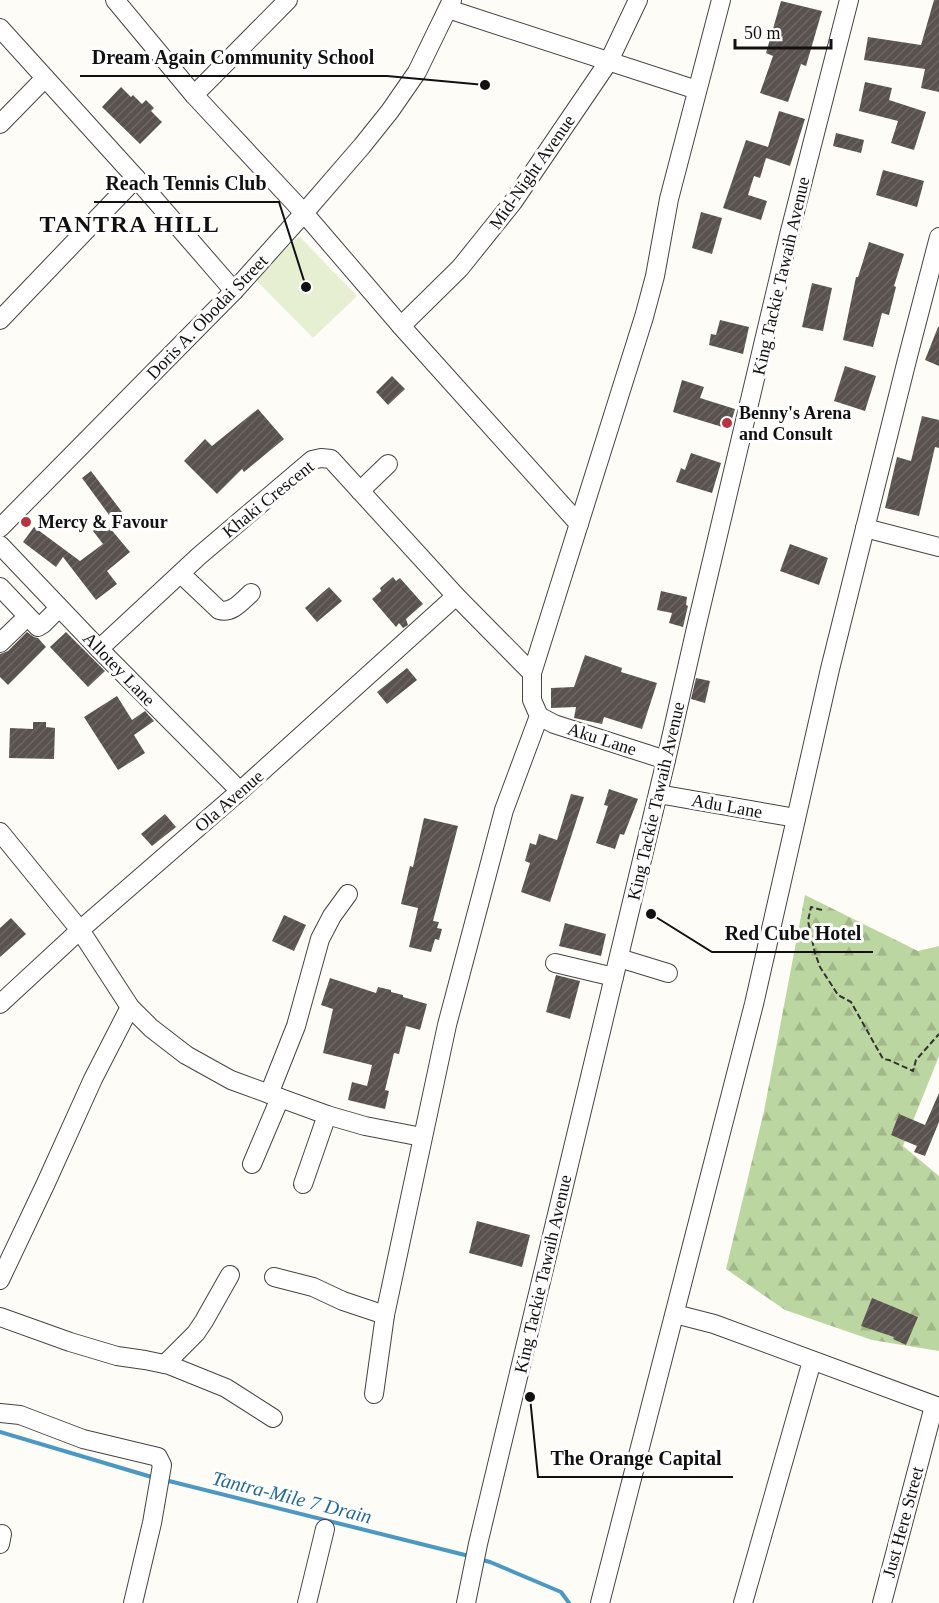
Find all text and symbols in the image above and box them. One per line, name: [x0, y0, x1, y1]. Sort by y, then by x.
scale bar: [735, 12, 831, 50]
text: 50 m: [744, 23, 781, 43]
callout: Dream Again Community School: [80, 38, 387, 76]
text: Dream Again Community School: [92, 46, 375, 69]
street label: Mid-Night Avenue: [485, 111, 579, 233]
callout: Reach Tennis Club: [94, 164, 279, 202]
text: Reach Tennis Club: [105, 172, 267, 194]
street label: King Tackie Tawaih Avenue: [748, 175, 814, 377]
district label: TANTRA HILL: [40, 211, 220, 237]
street label: Doris A. Obodai Street: [143, 251, 271, 383]
place label: Benny's Arena and Consult: [739, 403, 851, 444]
marker: Benny's Arena and Consult: [720, 416, 734, 430]
street label: Khaki Crescent: [218, 456, 318, 542]
place label: Mercy & Favour: [38, 512, 168, 532]
marker: Mercy & Favour: [19, 515, 33, 529]
street label: Allotey Lane: [79, 628, 159, 710]
street label: King Tackie Tawaih Avenue: [623, 700, 689, 902]
street label: Aku Lane: [565, 718, 639, 760]
street label: Ola Avenue: [191, 766, 267, 836]
street label: Adu Lane: [690, 790, 764, 822]
callout: Red Cube Hotel: [712, 914, 873, 952]
text: Red Cube Hotel: [725, 922, 862, 944]
street label: King Tackie Tawaih Avenue: [510, 1173, 576, 1375]
callout: The Orange Capital: [538, 1439, 733, 1477]
text: The Orange Capital: [550, 1447, 722, 1470]
street label: Just Here Street: [879, 1464, 927, 1580]
water label: Tantra-Mile 7 Drain: [210, 1467, 374, 1527]

